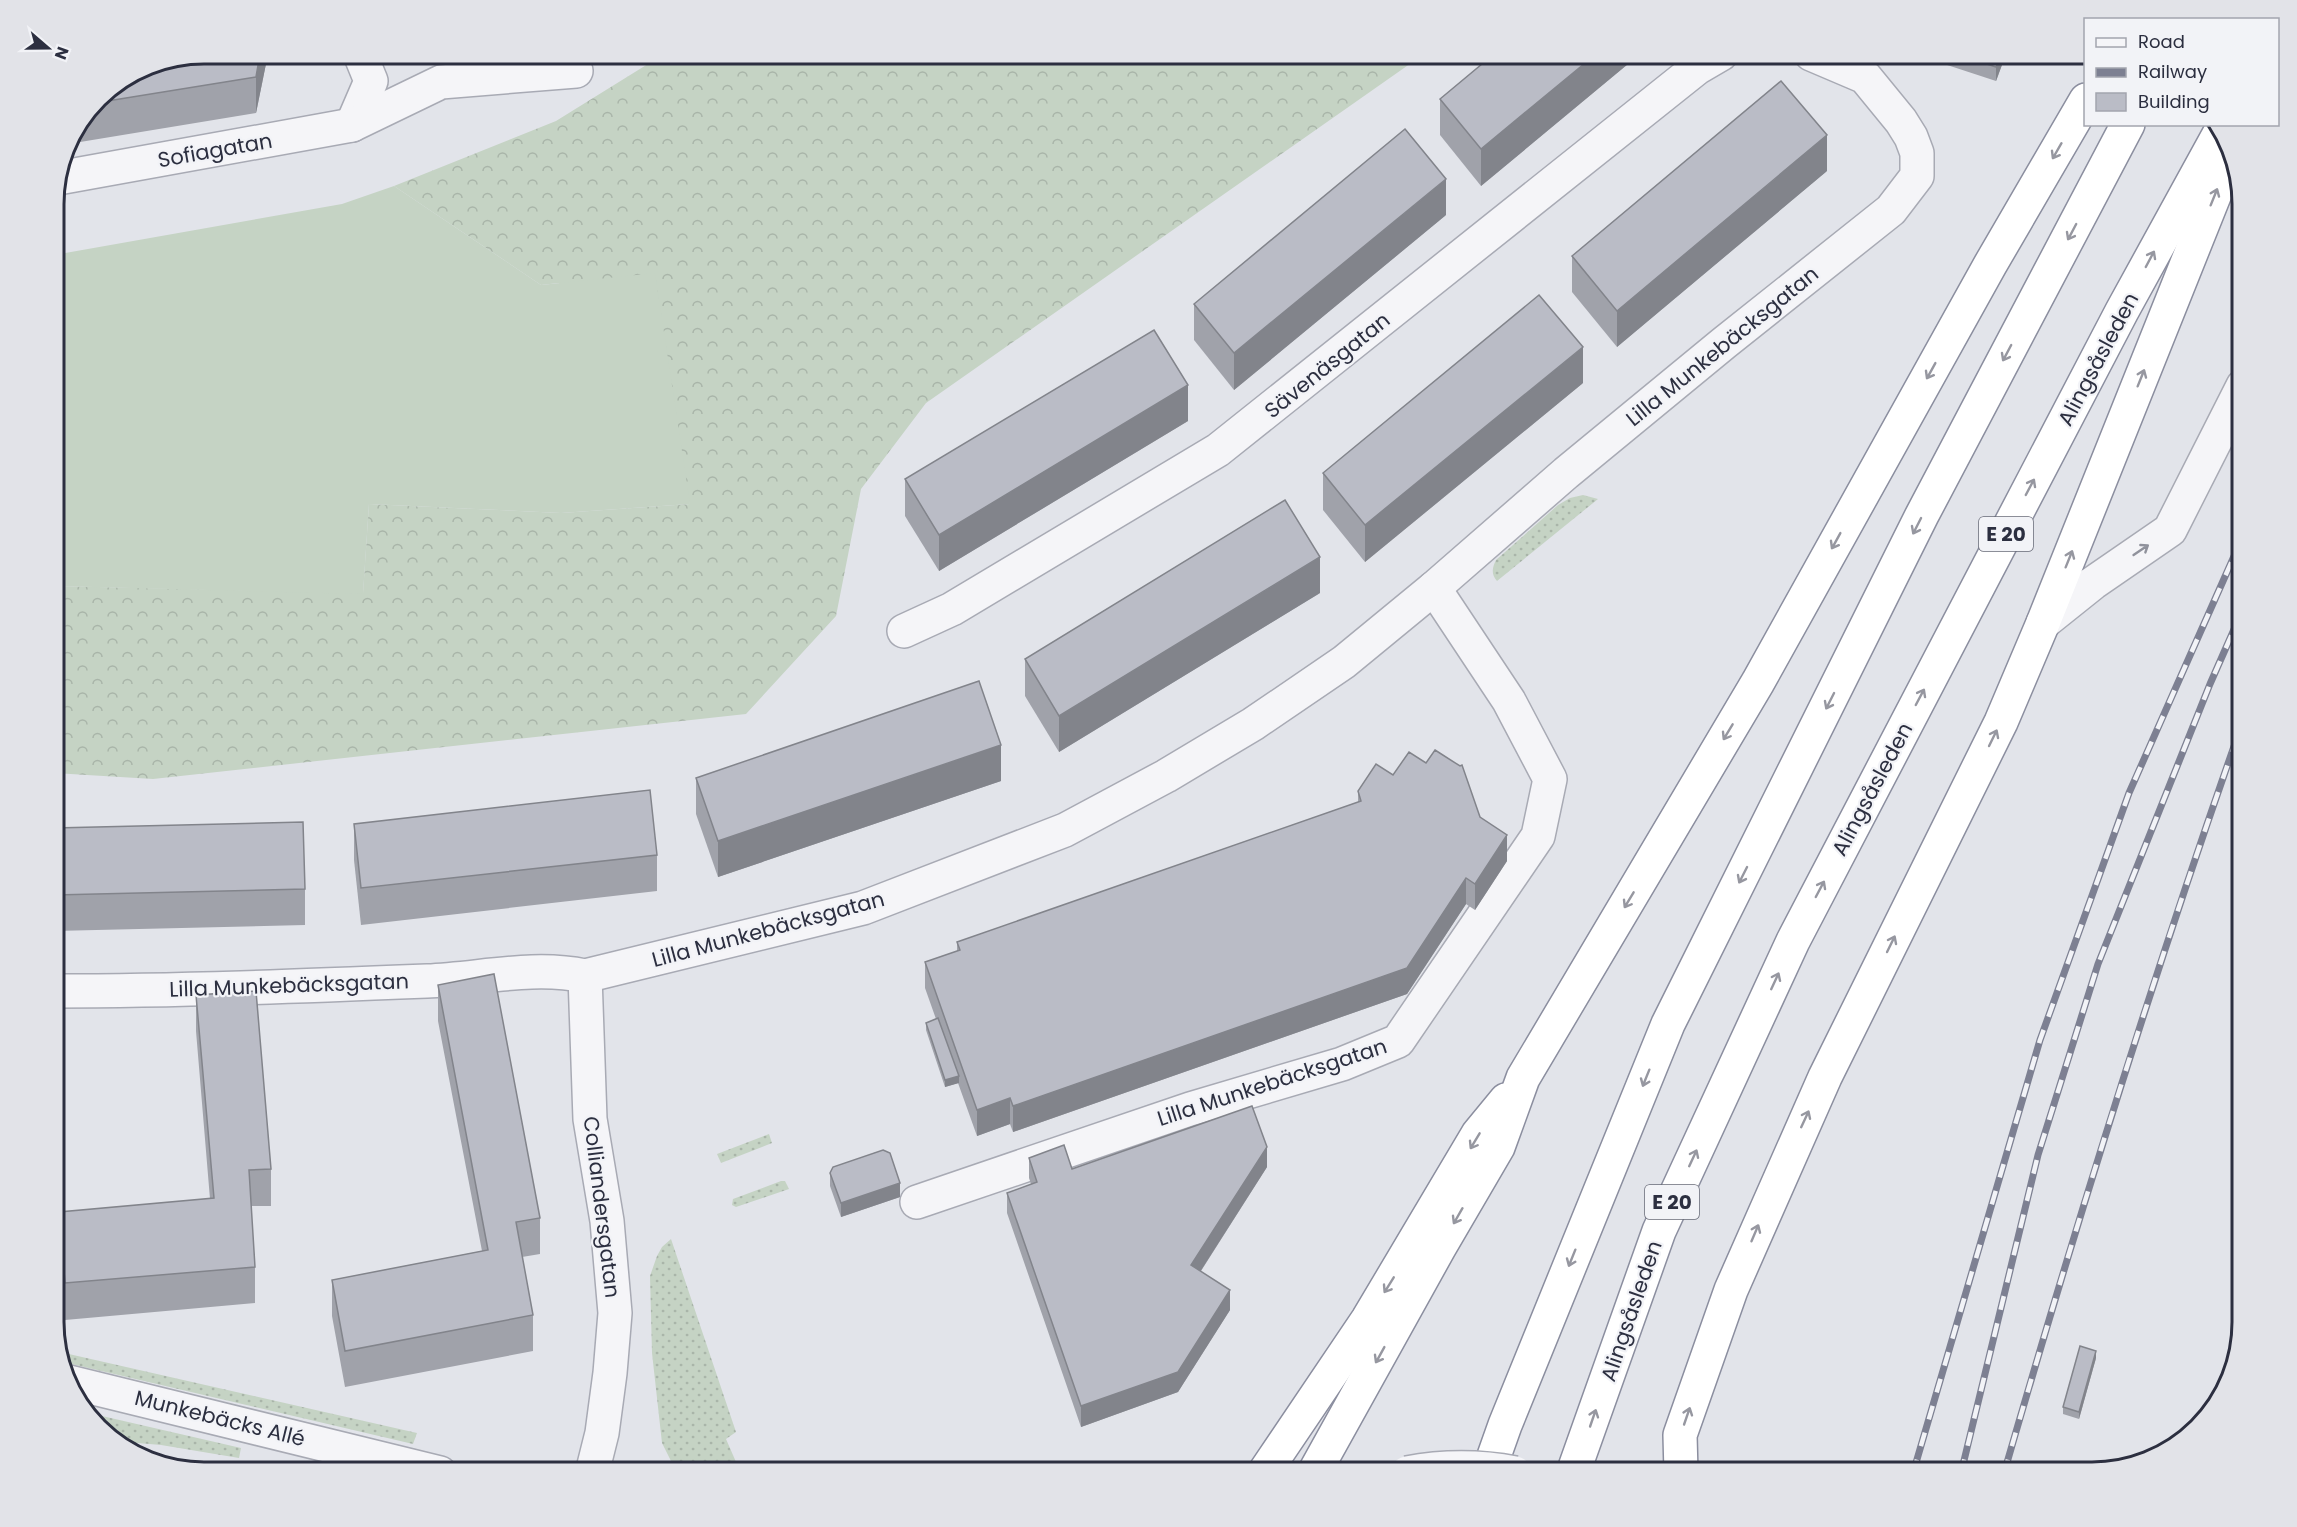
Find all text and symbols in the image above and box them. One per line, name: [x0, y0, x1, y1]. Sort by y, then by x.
north arrow: [18, 18, 78, 78]
legend: [2084, 18, 2279, 126]
text: Road: [2138, 29, 2185, 54]
text: N: [49, 43, 74, 63]
text: Railway: [2138, 59, 2207, 84]
text: Building: [2138, 89, 2210, 114]
street label: Sofiagatan: [156, 126, 274, 174]
one-way arrow: [2050, 142, 2062, 159]
one-way arrow: [2209, 188, 2220, 207]
one-way arrow: [2065, 223, 2077, 241]
one-way arrow: [2144, 251, 2156, 268]
street label: Lilla Munkebäcksgatan: [1620, 259, 1824, 433]
street label: Alingsåsleden: [2051, 287, 2145, 431]
street label: Sävenäsgatan: [1258, 305, 1396, 425]
one-way arrow: [2001, 344, 2013, 362]
one-way arrow: [1925, 362, 1937, 379]
one-way arrow: [2136, 369, 2147, 388]
one-way arrow: [2025, 479, 2036, 497]
one-way arrow: [1911, 517, 1922, 535]
road number: E 20: [1979, 517, 2033, 551]
one-way arrow: [1830, 532, 1842, 549]
one-way arrow: [2132, 544, 2149, 556]
one-way arrow: [2064, 550, 2075, 569]
one-way arrow: [1915, 689, 1926, 707]
one-way arrow: [1823, 691, 1835, 709]
street label: Alingsåsleden: [1825, 717, 1919, 861]
one-way arrow: [1722, 723, 1734, 740]
one-way arrow: [1988, 730, 1999, 748]
one-way arrow: [1736, 866, 1748, 884]
one-way arrow: [1814, 881, 1826, 898]
street label: Lilla Munkebäcksgatan: [648, 884, 888, 974]
one-way arrow: [1622, 891, 1634, 908]
one-way arrow: [1886, 935, 1897, 953]
street label: Lilla Munkebäcksgatan: [169, 966, 409, 1004]
one-way arrow: [1769, 972, 1781, 990]
street label: Lilla Munkebäcksgatan: [1154, 1031, 1390, 1133]
one-way arrow: [1640, 1068, 1651, 1087]
one-way arrow: [1800, 1110, 1812, 1128]
street label: Colliandersgatan: [576, 1115, 628, 1299]
one-way arrow: [1468, 1132, 1481, 1149]
one-way arrow: [1687, 1149, 1699, 1167]
road number: E 20: [1645, 1185, 1699, 1219]
one-way arrow: [1452, 1207, 1464, 1224]
one-way arrow: [1750, 1224, 1761, 1243]
street label: Alingsåsleden: [1593, 1237, 1669, 1385]
one-way arrow: [1566, 1249, 1577, 1267]
one-way arrow: [1382, 1276, 1394, 1293]
one-way arrow: [1374, 1345, 1385, 1363]
street label: Munkebäcks Allé: [132, 1383, 308, 1453]
one-way arrow: [1682, 1407, 1693, 1426]
one-way arrow: [1588, 1409, 1599, 1428]

